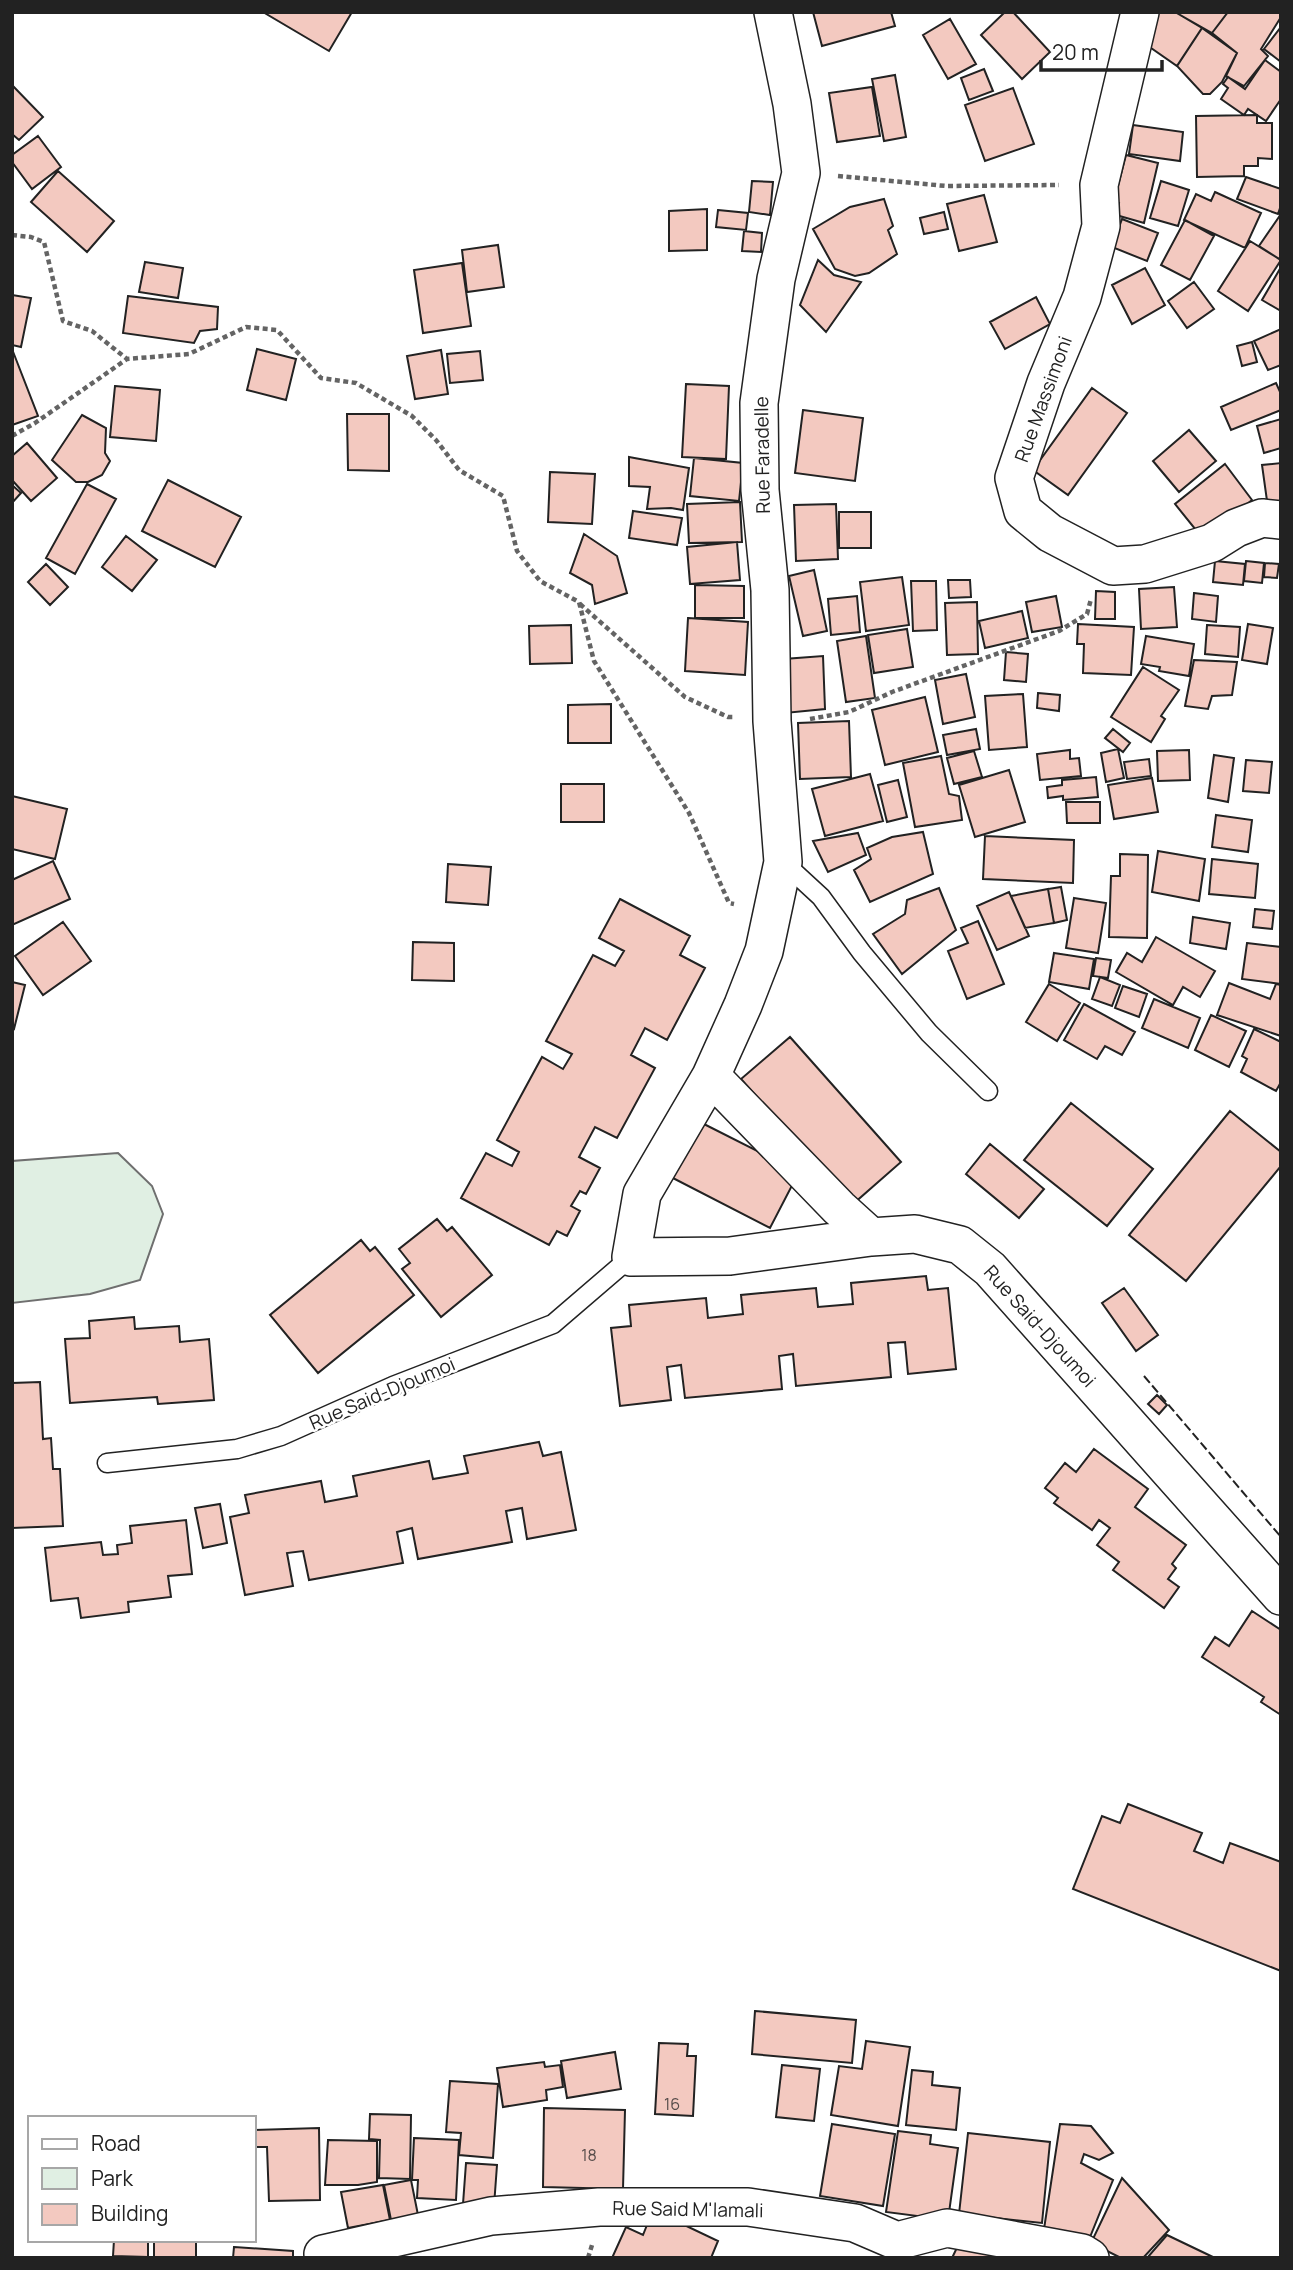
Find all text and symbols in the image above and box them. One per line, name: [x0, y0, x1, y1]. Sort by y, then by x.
scale bar: [1041, 28, 1162, 72]
text: 20 m: [1052, 38, 1099, 66]
street label: Rue Massimoni: [1008, 332, 1078, 466]
street label: Rue Faradelle: [748, 396, 776, 514]
street label: Rue Said-Djoumoi: [978, 1259, 1102, 1393]
street label: Rue Said-Djoumoi: [305, 1351, 459, 1435]
house number: 16: [664, 2093, 680, 2115]
legend: [28, 2116, 256, 2242]
text: Road: [91, 2129, 141, 2157]
house number: 18: [581, 2144, 597, 2166]
text: Park: [91, 2164, 133, 2192]
street label: Rue Said M'lamali: [612, 2195, 764, 2223]
text: Building: [91, 2199, 168, 2227]

